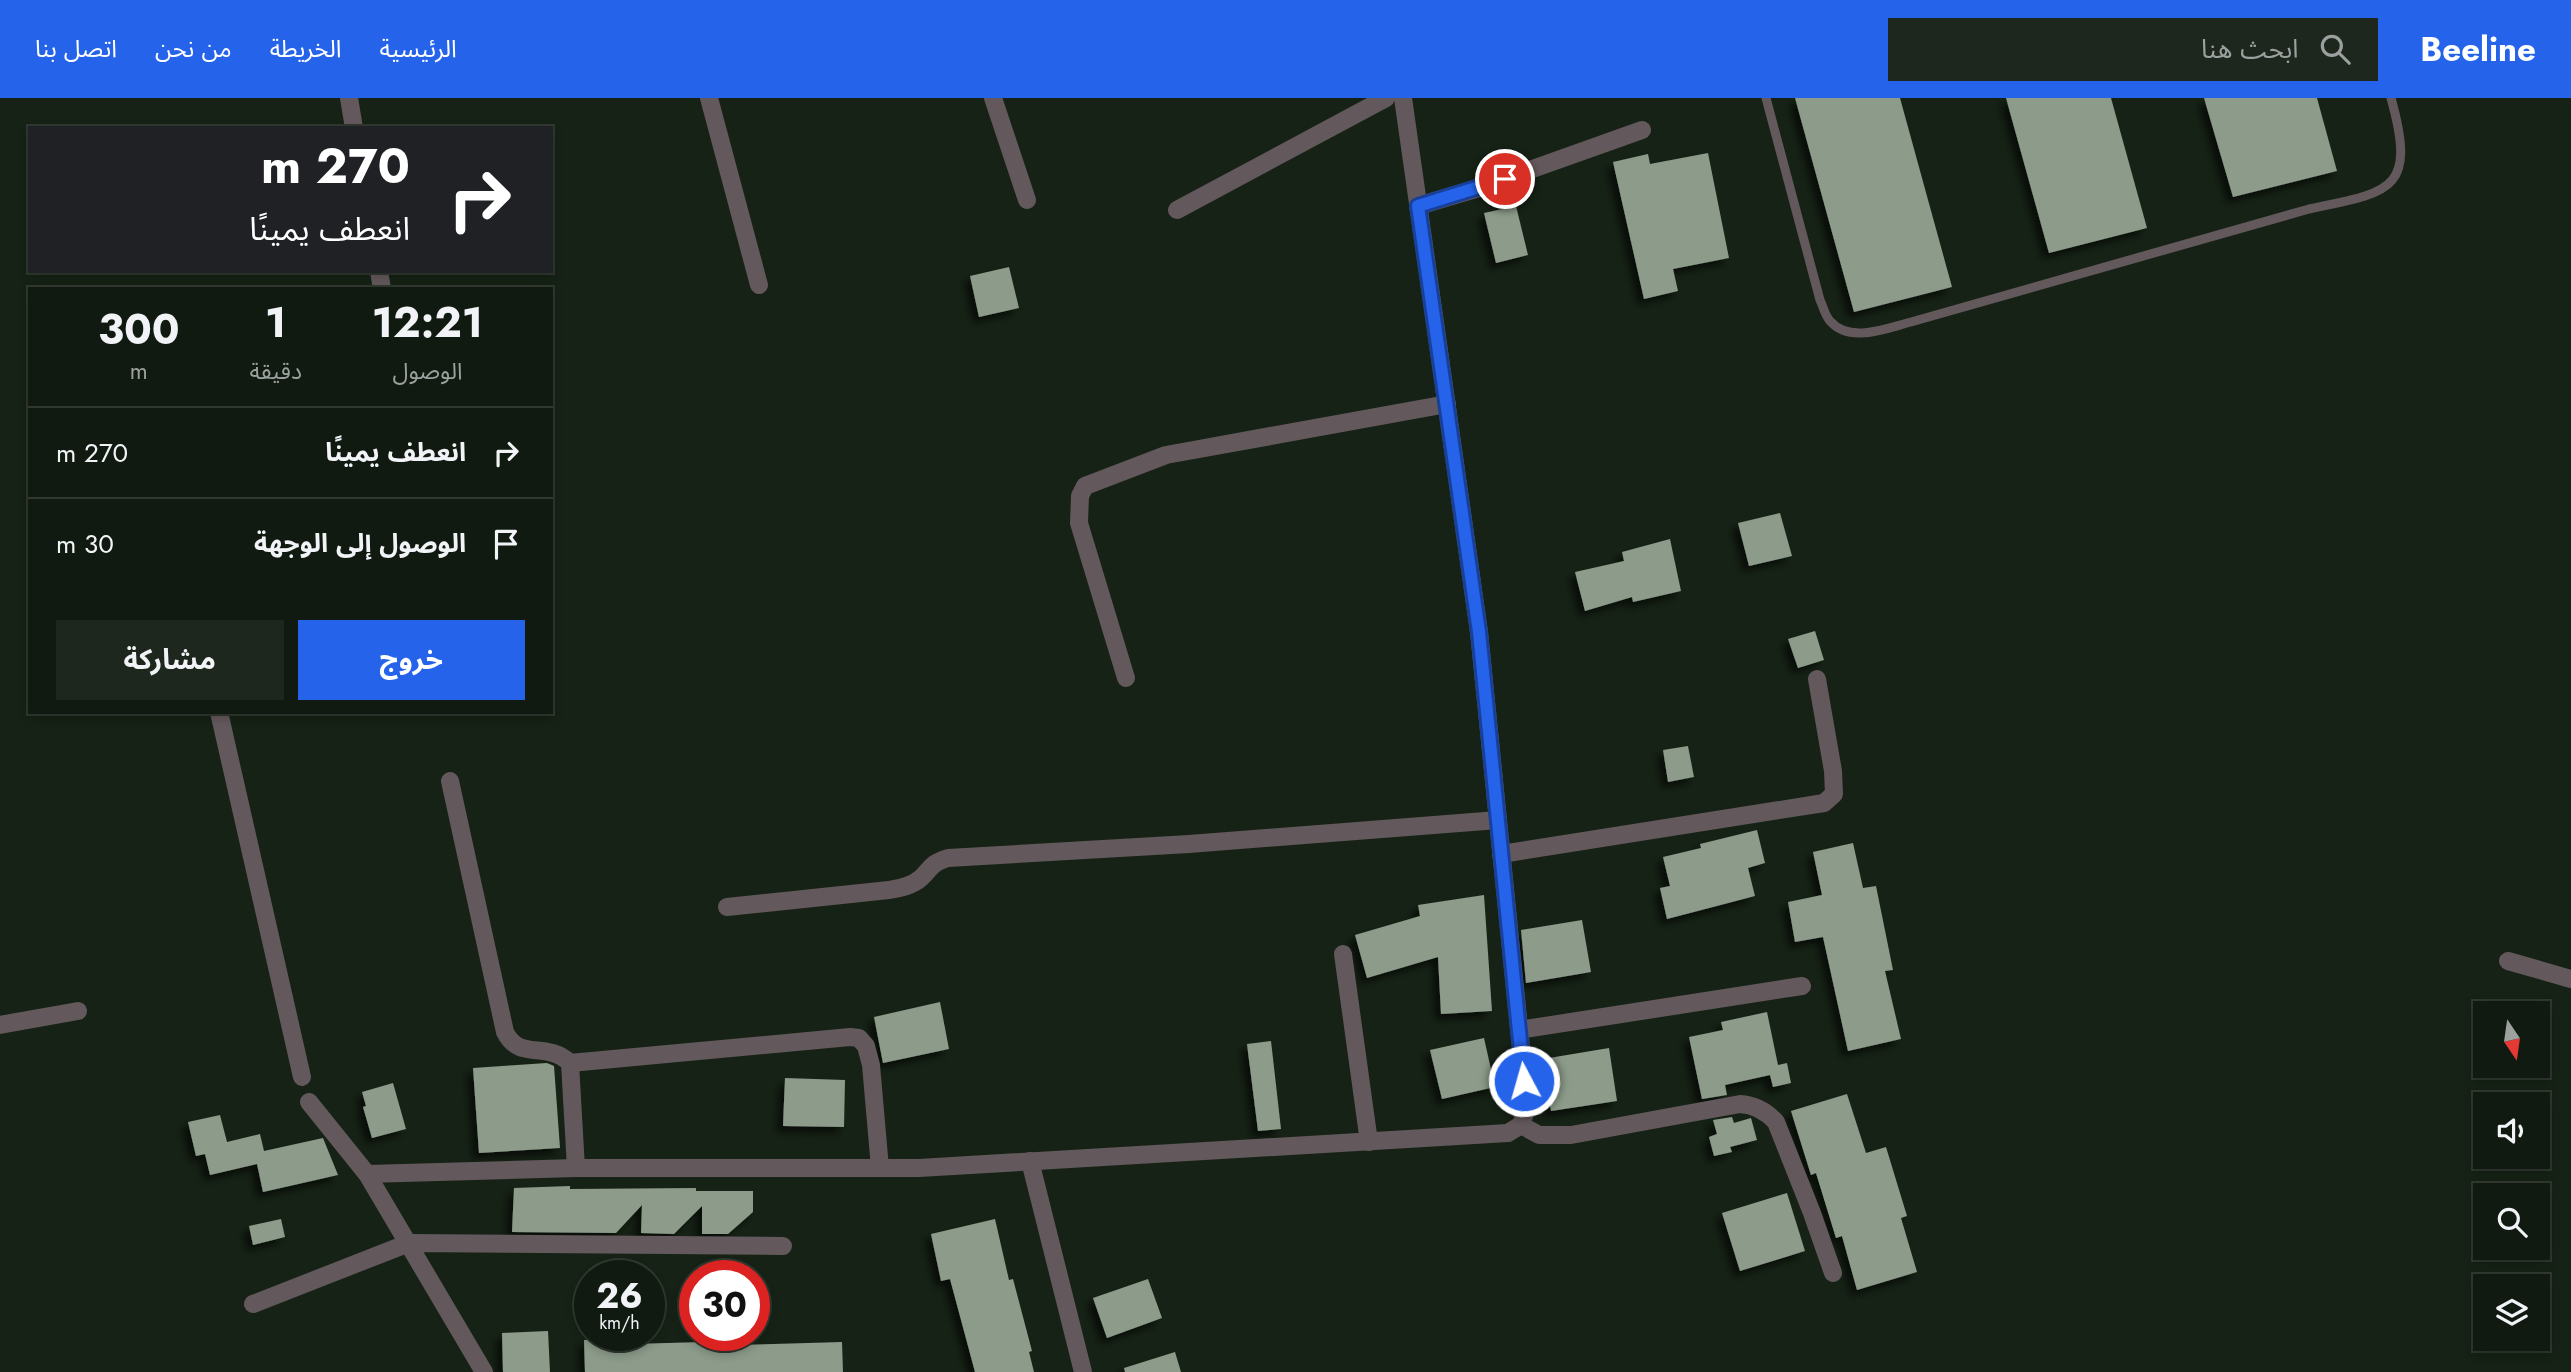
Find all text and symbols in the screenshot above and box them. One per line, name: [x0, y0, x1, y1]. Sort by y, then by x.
search box: [1888, 18, 2378, 81]
text: Beeline: [2420, 26, 2536, 73]
text: ابحث هنا: [2201, 30, 2298, 68]
icon: search: [2316, 30, 2354, 68]
text: اتصل بنا: [35, 31, 117, 66]
text: من نحن: [155, 31, 232, 66]
text: الخريطة: [270, 31, 342, 66]
text: الرئيسية: [380, 31, 457, 66]
text: 270 m: [261, 131, 410, 201]
pin: [1475, 149, 1535, 209]
icon: right: [434, 154, 525, 245]
icon: arrive: [1486, 160, 1524, 198]
text: انعطف يمينًا: [249, 206, 410, 252]
text: 1: [265, 292, 286, 353]
text: 12:21: [372, 292, 483, 353]
text: 300: [98, 299, 180, 360]
text: m: [130, 354, 148, 388]
text: دقيقة: [249, 354, 302, 388]
text: الوصول: [392, 354, 462, 388]
text: انعطف يمينًا: [325, 433, 466, 471]
text: 270 m: [56, 434, 128, 472]
icon: right: [487, 434, 525, 472]
text: الوصول إلى الوجهة: [254, 524, 466, 562]
text: 30 m: [56, 525, 114, 563]
icon: arrive: [487, 525, 525, 563]
button: مشاركة: [56, 620, 284, 700]
button: خروج: [298, 620, 525, 700]
north arrow: [2473, 1001, 2550, 1078]
map controls: [2473, 1001, 2550, 1351]
position arrow: [1487, 1044, 1561, 1118]
button: sound: [2473, 1092, 2550, 1169]
button: search: [2473, 1183, 2550, 1260]
speed limit sign: 30: [679, 1260, 770, 1351]
text: 26: [596, 1271, 643, 1321]
button: layers: [2473, 1274, 2550, 1351]
text: km/h: [599, 1310, 640, 1336]

